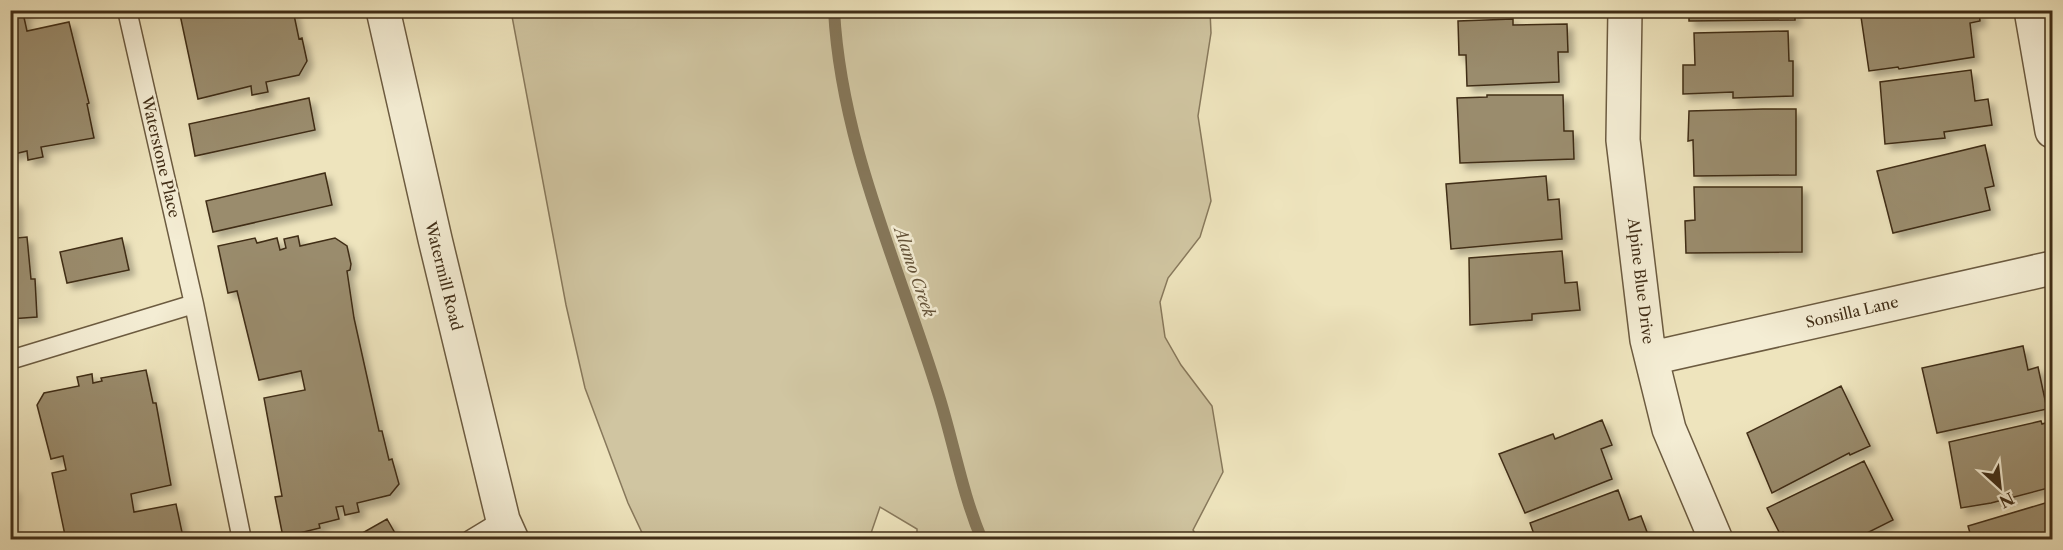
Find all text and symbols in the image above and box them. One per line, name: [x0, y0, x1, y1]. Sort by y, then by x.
street label: Waterstone Place: [138, 93, 184, 220]
street label: Alpine Blue Drive: [1624, 216, 1658, 345]
street label: Watermill Road: [421, 219, 467, 332]
water label: Alamo Creek: [889, 222, 940, 320]
street label: Sonsilla Lane: [1804, 292, 1900, 332]
north arrow: [1970, 457, 2030, 517]
text: N: [1996, 488, 2018, 512]

